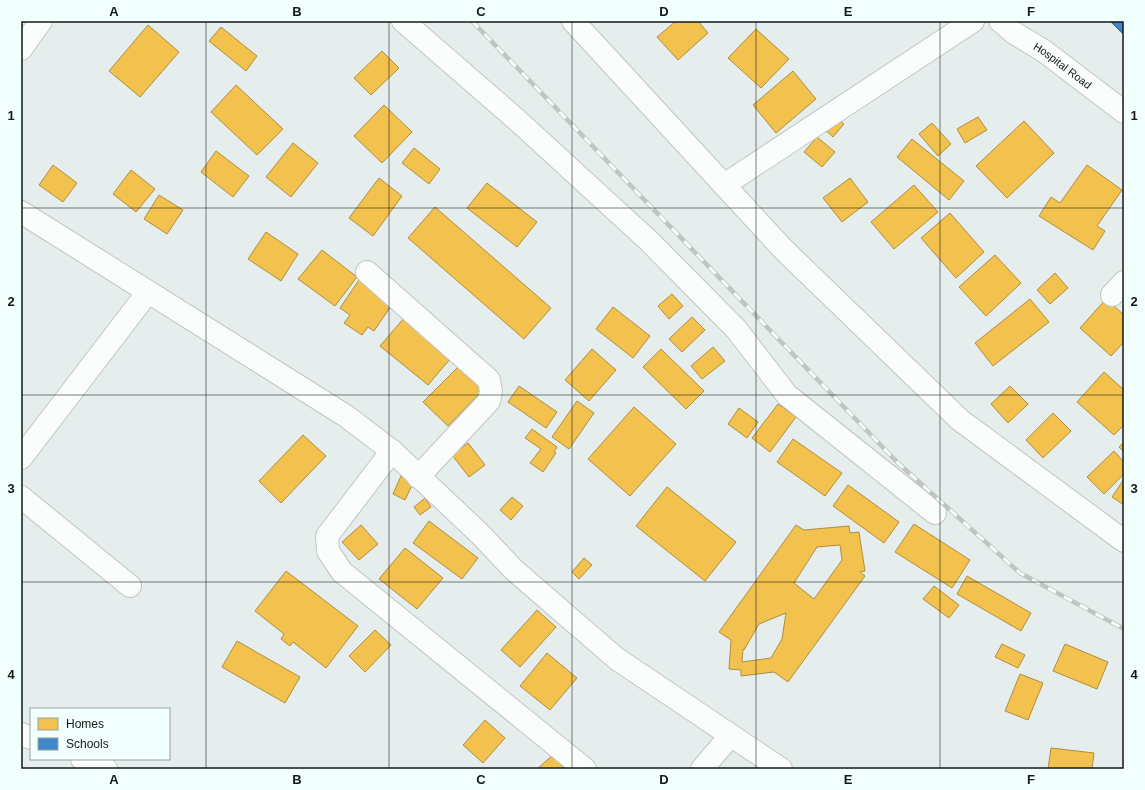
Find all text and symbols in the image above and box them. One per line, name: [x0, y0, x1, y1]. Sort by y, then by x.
text: A: [109, 4, 119, 19]
text: B: [292, 4, 302, 19]
text: C: [476, 4, 486, 19]
text: D: [659, 4, 669, 19]
text: E: [844, 4, 853, 19]
text: F: [1027, 4, 1035, 19]
street label: Hospital Road: [1031, 40, 1094, 91]
text: 1: [7, 108, 15, 123]
text: 1: [1130, 108, 1138, 123]
text: 2: [7, 294, 15, 309]
text: 2: [1130, 294, 1138, 309]
text: 3: [7, 481, 15, 496]
text: 3: [1130, 481, 1138, 496]
text: 4: [7, 667, 15, 682]
text: 4: [1130, 667, 1138, 682]
legend: [30, 708, 170, 760]
text: Homes: [66, 717, 104, 731]
text: Schools: [66, 737, 109, 751]
text: A: [109, 772, 119, 787]
text: B: [292, 772, 302, 787]
text: C: [476, 772, 486, 787]
text: D: [659, 772, 669, 787]
text: E: [844, 772, 853, 787]
text: F: [1027, 772, 1035, 787]

